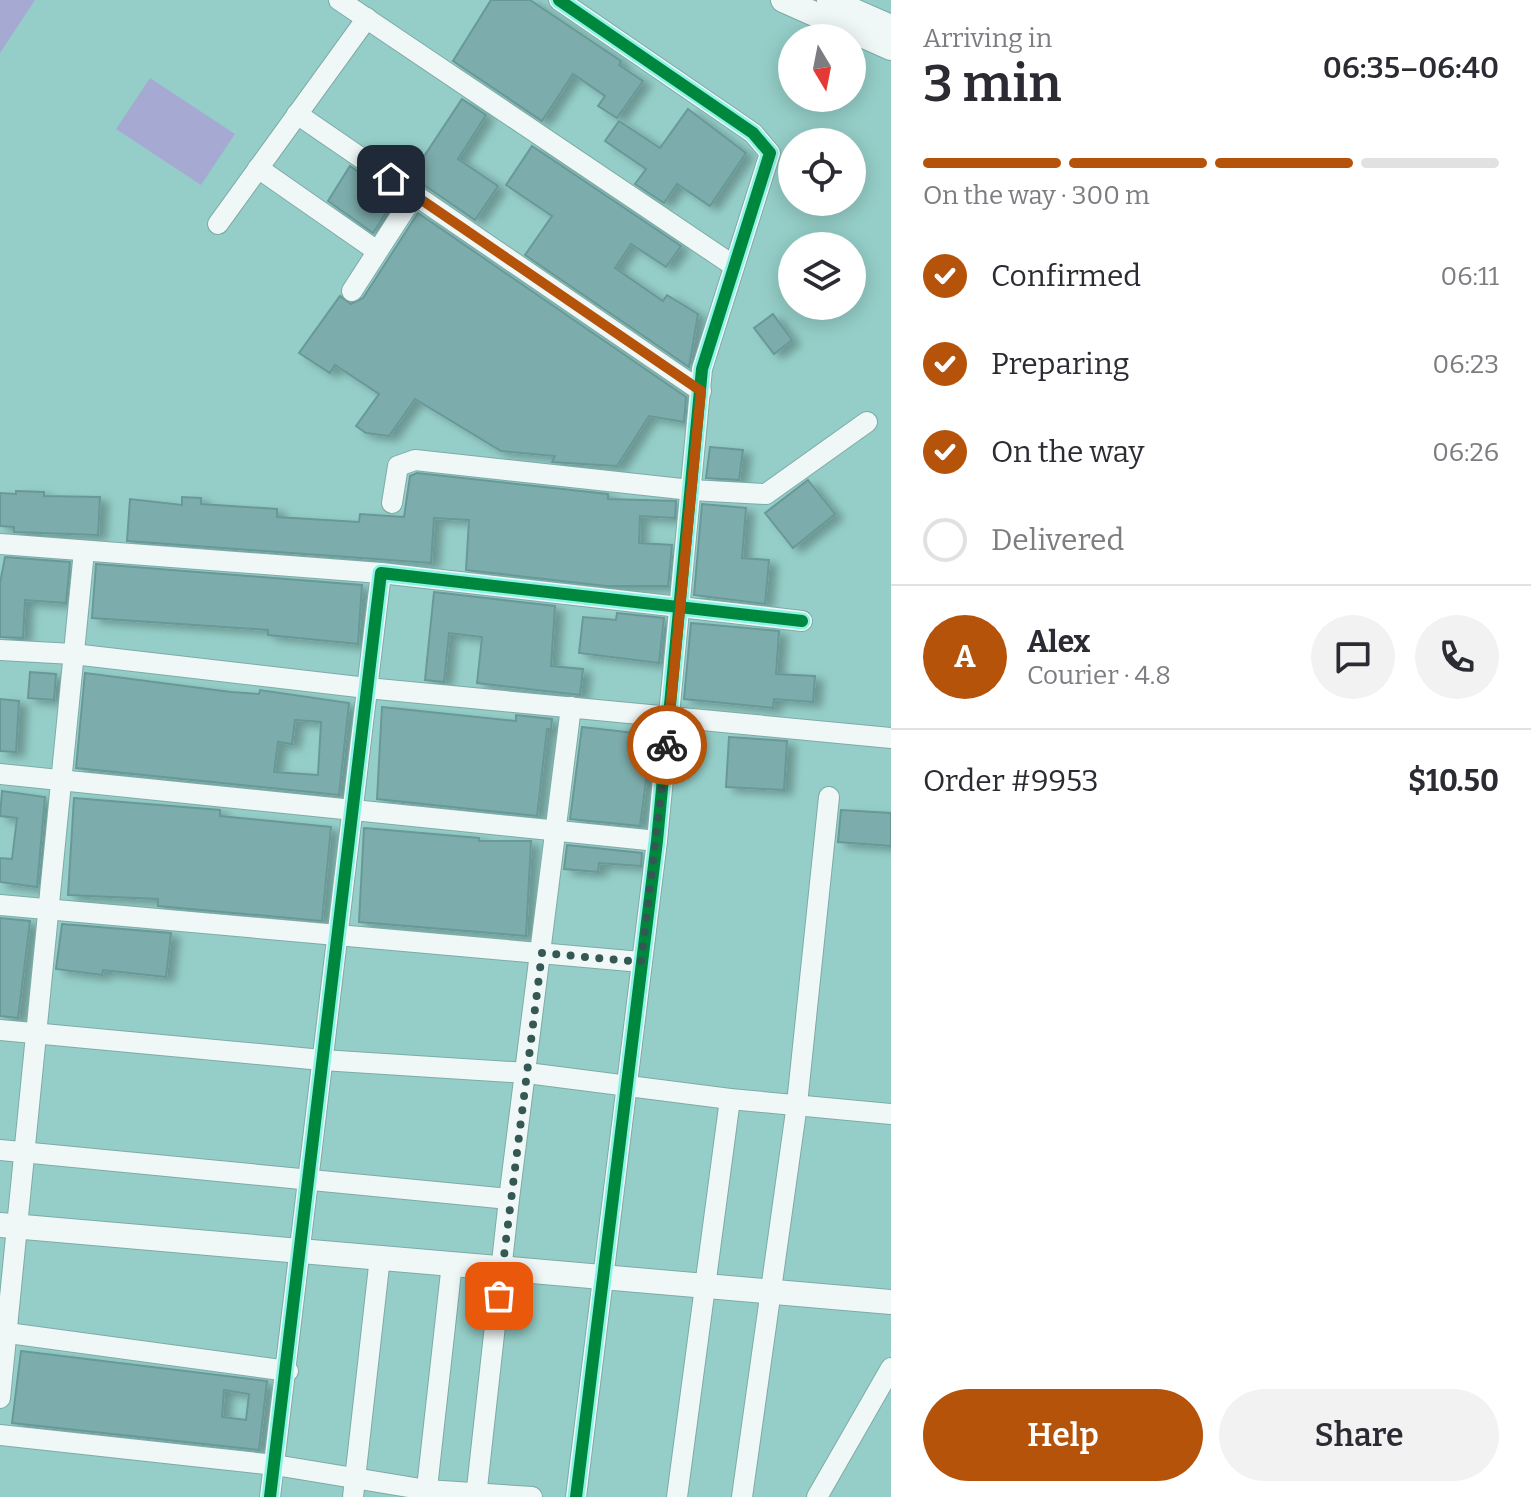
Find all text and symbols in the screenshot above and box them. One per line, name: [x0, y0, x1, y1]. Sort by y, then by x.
text: Arriving in: [923, 23, 1052, 54]
north arrow: [778, 24, 866, 112]
map controls: [778, 24, 866, 320]
text: 06:35–06:40: [1323, 50, 1499, 86]
text: 3 min: [923, 52, 1062, 115]
button: locate: [778, 128, 866, 216]
pin: [357, 145, 425, 213]
icon: home: [369, 157, 413, 201]
text: On the way · 300 m: [923, 180, 1150, 211]
button: layers: [778, 232, 866, 320]
icon: check: [923, 254, 967, 298]
text: Confirmed: [991, 258, 1141, 294]
text: 06:11: [1440, 261, 1499, 292]
icon: check: [923, 342, 967, 386]
text: Preparing: [991, 346, 1129, 382]
text: 06:23: [1433, 349, 1499, 380]
icon: check: [923, 430, 967, 474]
text: On the way: [991, 434, 1144, 470]
text: 06:26: [1432, 437, 1499, 468]
text: Delivered: [991, 522, 1124, 558]
button: chat: [1311, 615, 1395, 699]
button: phone: [1415, 615, 1499, 699]
text: Alex: [1027, 624, 1090, 660]
text: A: [954, 639, 976, 675]
text: Courier · 4.8: [1027, 660, 1171, 691]
courier: [627, 705, 707, 785]
icon: bike: [645, 723, 689, 767]
text: Order #9953: [923, 763, 1099, 799]
text: $10.50: [1408, 763, 1499, 799]
pin: [465, 1262, 533, 1330]
icon: bag: [477, 1274, 521, 1318]
button: Help: [923, 1389, 1203, 1481]
button: Share: [1219, 1389, 1499, 1481]

